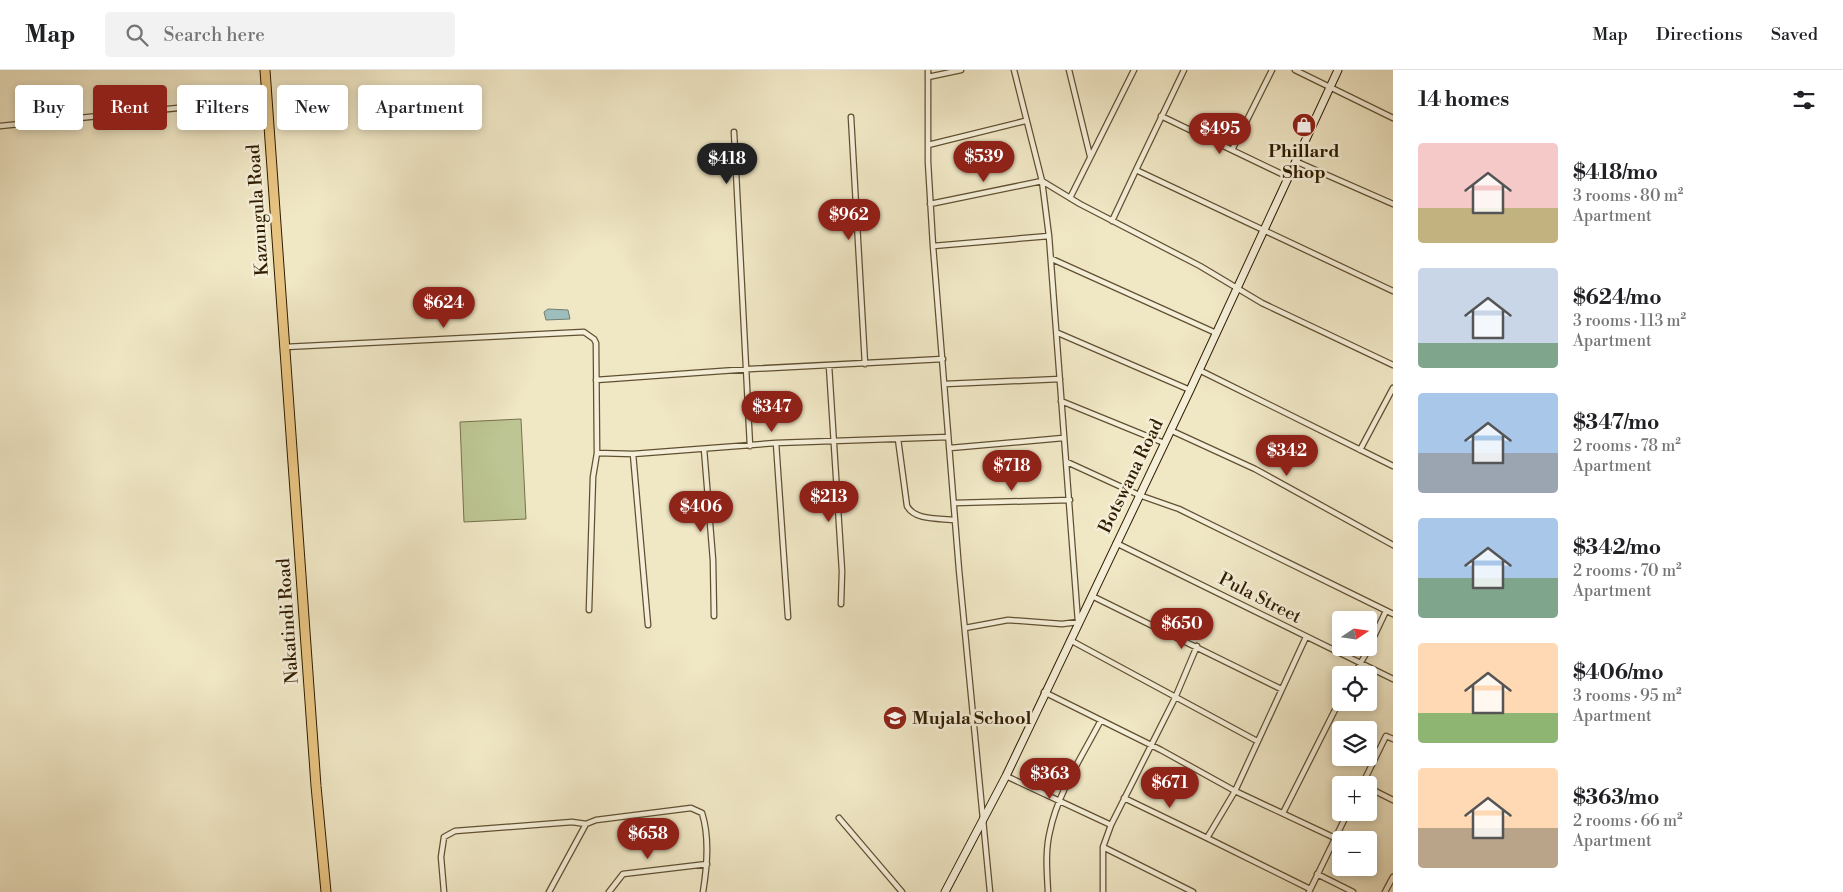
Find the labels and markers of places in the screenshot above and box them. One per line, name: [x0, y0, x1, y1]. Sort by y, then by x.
pin: $495: [1190, 112, 1250, 155]
shop icon: Phillard Shop: [1291, 112, 1317, 138]
pin: $539: [954, 140, 1014, 183]
place label: Phillard Shop: [1268, 140, 1340, 184]
pin: $418: [697, 142, 757, 185]
pin: $962: [819, 198, 879, 241]
pin: $624: [414, 286, 474, 329]
pin: $347: [742, 390, 802, 433]
pin: $342: [1257, 434, 1317, 477]
pin: $718: [982, 450, 1042, 492]
pin: $213: [799, 480, 859, 523]
pin: $406: [671, 490, 731, 533]
pin: $650: [1152, 608, 1212, 650]
school or university icon: Mujala School: [882, 705, 908, 731]
place label: Mujala School: [912, 707, 1032, 730]
pin: $363: [1020, 758, 1080, 800]
pin: $671: [1140, 766, 1200, 809]
pin: $658: [618, 818, 678, 860]

